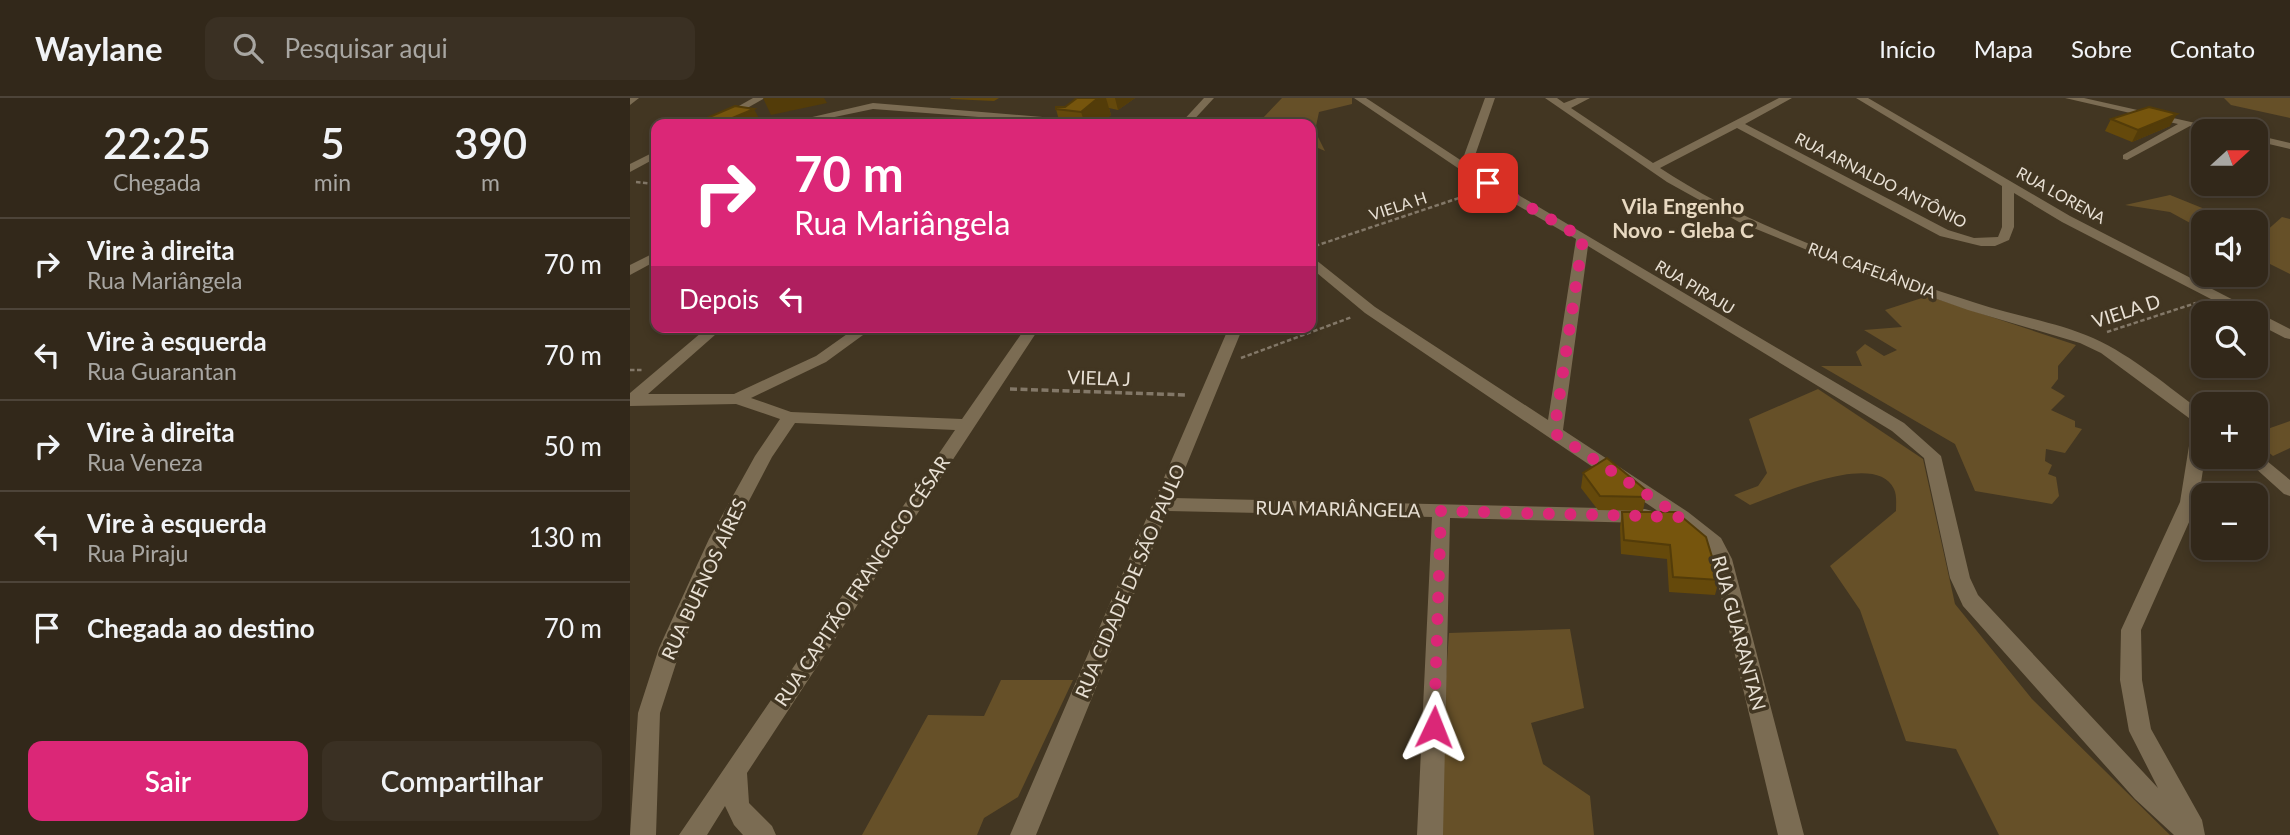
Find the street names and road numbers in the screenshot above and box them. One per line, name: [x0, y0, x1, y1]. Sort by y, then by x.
street label: RUA ARNALDO ANTÔNIO: [1792, 128, 1970, 231]
street label: RUA LORENA: [2013, 162, 2109, 227]
street label: VIELA H: [1367, 187, 1429, 224]
street label: RUA CAFELÂNDIA: [1806, 238, 1939, 301]
street label: RUA PIRAJU: [1652, 255, 1738, 318]
street label: VIELA D: [2089, 289, 2163, 332]
street label: VIELA J: [1067, 365, 1131, 390]
street label: RUA CAPITÃO FRANCISCO CÉSAR: [769, 451, 954, 710]
street label: RUA CIDADE DE SÃO PAULO: [1070, 460, 1189, 701]
street label: RUA BUENOS AÍRES: [656, 494, 751, 663]
street label: RUA MARIÂNGELA: [1255, 496, 1421, 521]
street label: RUA GUARANTAN: [1708, 553, 1771, 713]

